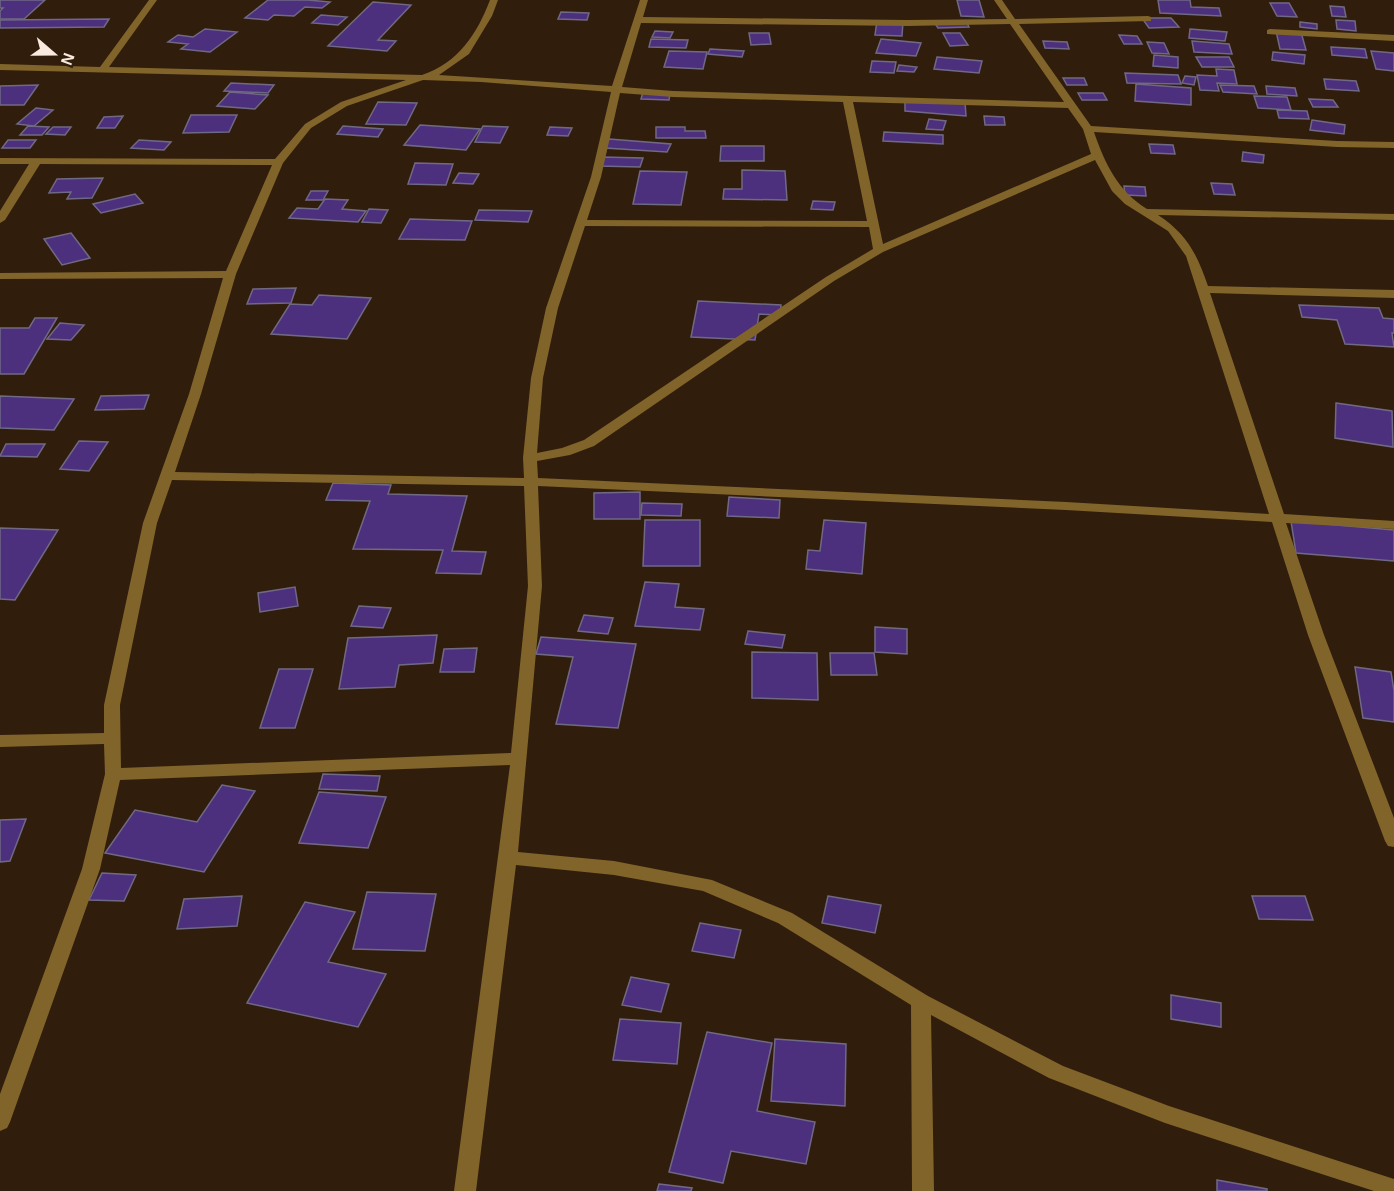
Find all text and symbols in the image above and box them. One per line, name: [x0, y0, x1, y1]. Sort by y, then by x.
north arrow: [24, 24, 84, 84]
text: N: [58, 51, 78, 67]

